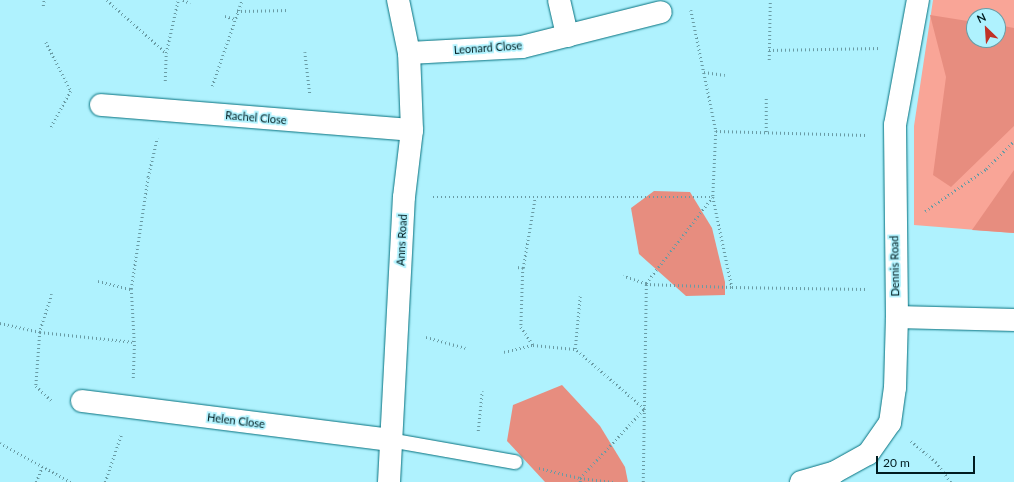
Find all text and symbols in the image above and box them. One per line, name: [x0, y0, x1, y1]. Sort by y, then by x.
north arrow: [966, 8, 1006, 48]
text: N: [975, 10, 988, 25]
street label: Leonard Close: [453, 39, 523, 57]
street label: Rachel Close: [225, 109, 287, 127]
street label: Anns Road: [394, 214, 410, 266]
street label: Dennis Road: [888, 235, 902, 297]
street label: Helen Close: [206, 411, 266, 431]
scale bar: [878, 448, 977, 474]
text: 20 m: [883, 455, 910, 470]

